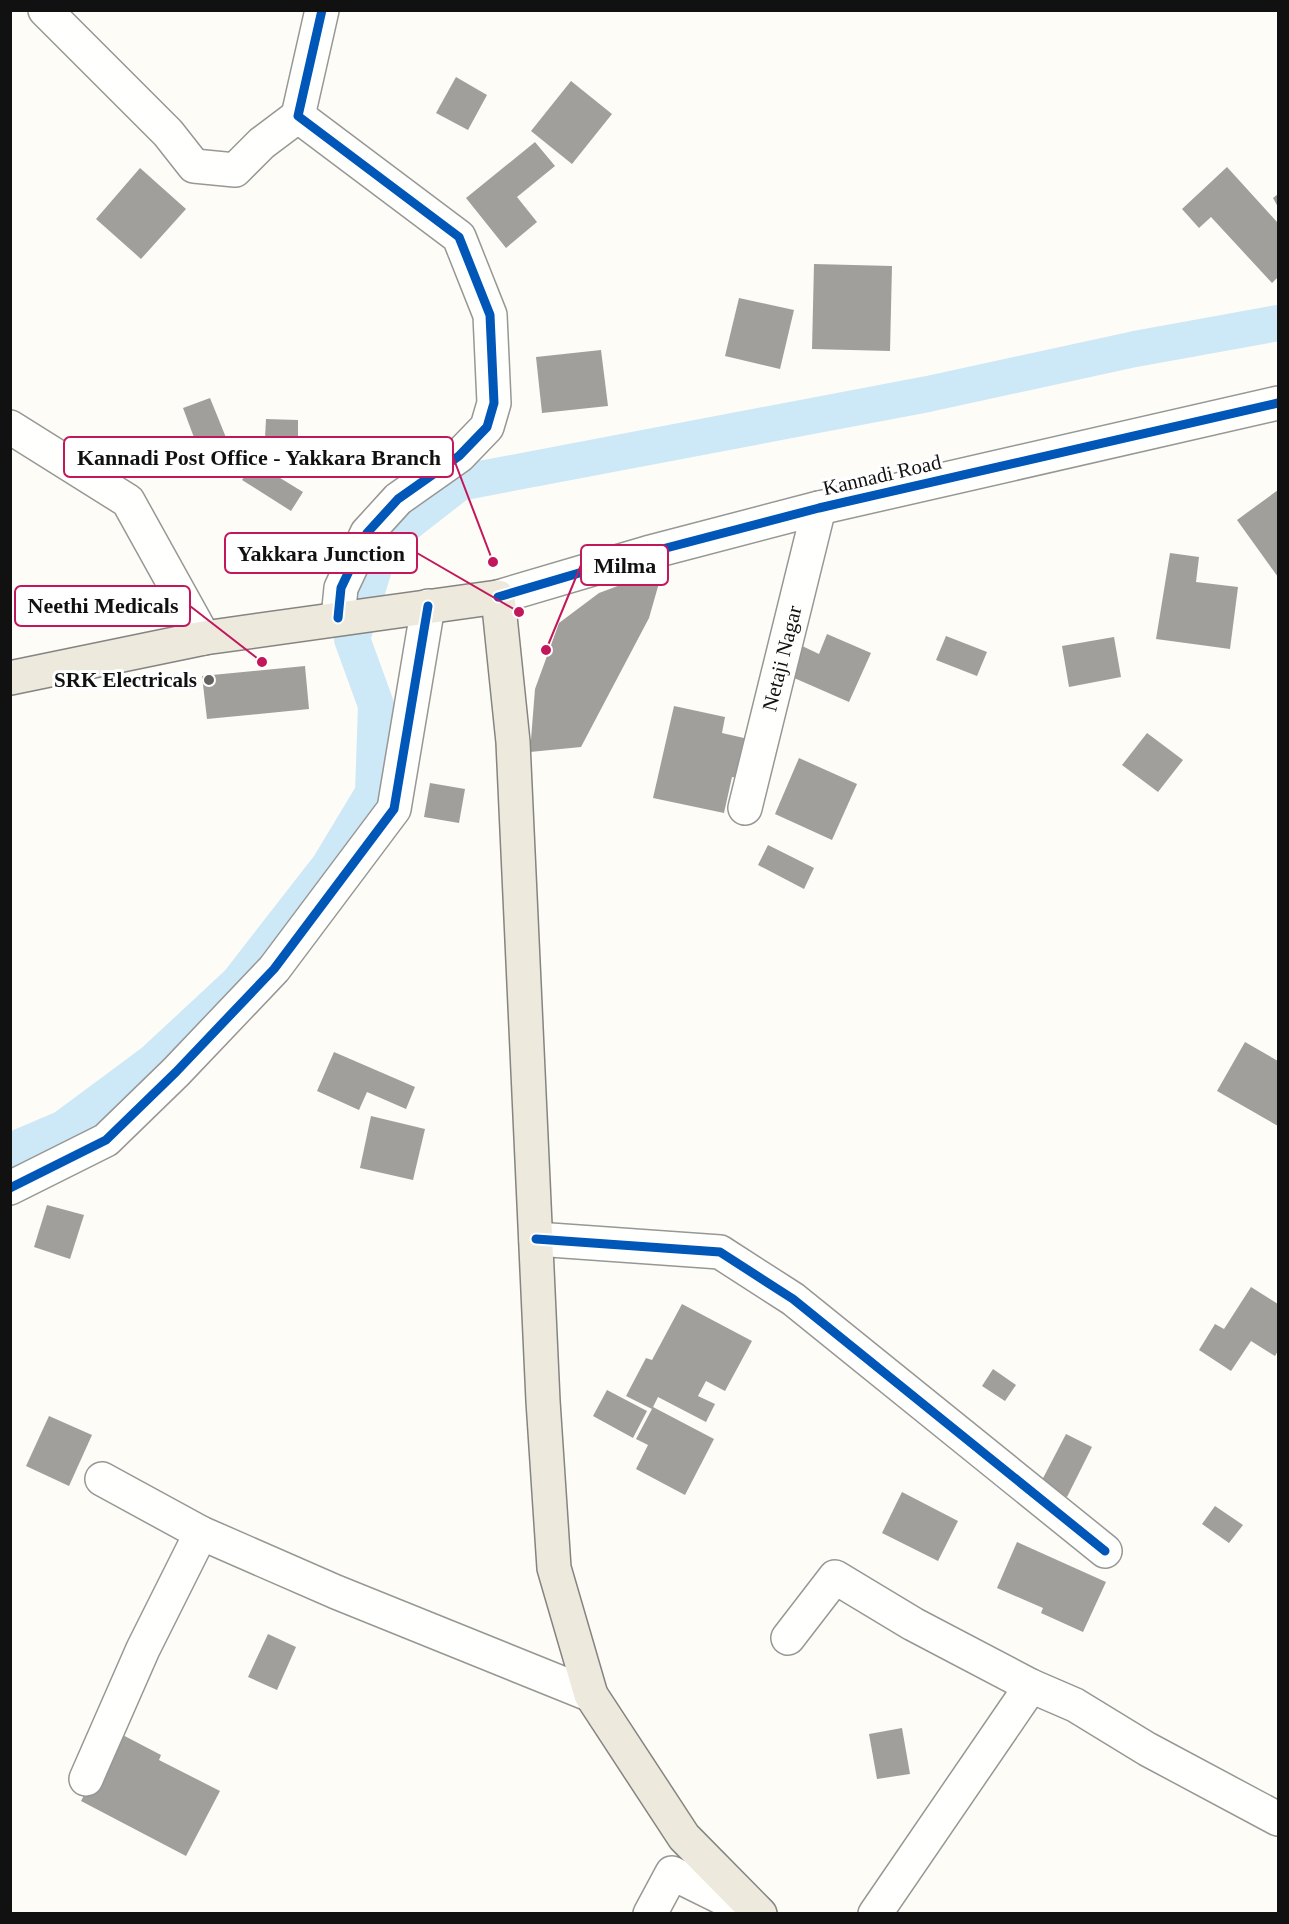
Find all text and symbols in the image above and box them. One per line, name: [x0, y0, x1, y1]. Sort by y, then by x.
callout: Kannadi Post Office - Yakkara Branch: [64, 437, 453, 477]
text: Kannadi Post Office - Yakkara Branch: [77, 445, 441, 470]
street label: Kannadi Road: [820, 450, 944, 500]
callout: Yakkara Junction: [225, 533, 417, 573]
text: Yakkara Junction: [237, 541, 405, 566]
callout: Milma: [581, 545, 668, 585]
text: Milma: [594, 553, 656, 578]
callout: Neethi Medicals: [15, 586, 190, 626]
text: Neethi Medicals: [28, 593, 179, 618]
street label: Netaji Nagar: [757, 603, 806, 714]
place label: SRK Electricals: [54, 668, 197, 692]
marker: SRK Electricals: [202, 673, 216, 687]

